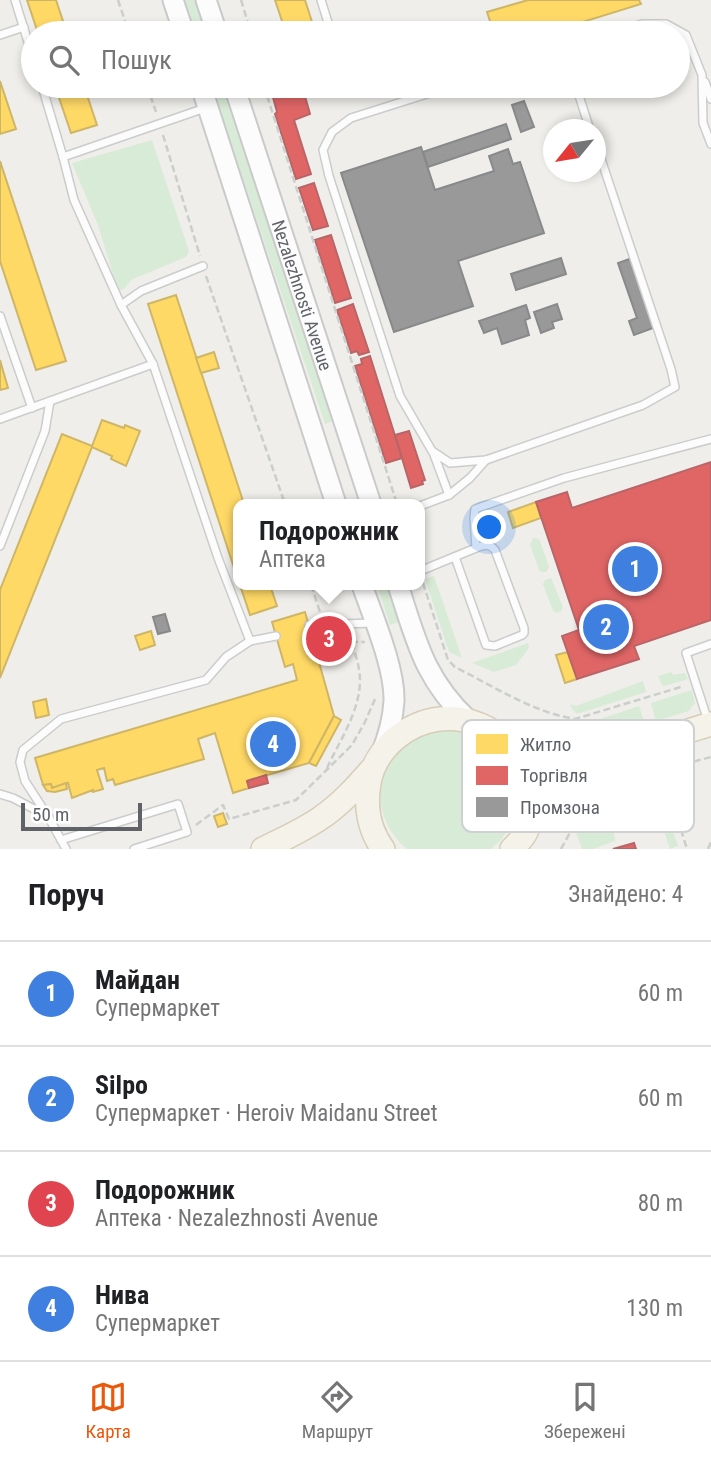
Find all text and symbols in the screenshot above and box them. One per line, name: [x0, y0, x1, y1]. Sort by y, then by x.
search box: [21, 21, 690, 98]
icon: search: [45, 41, 83, 79]
text: Пошук: [101, 45, 172, 75]
north arrow: [543, 119, 606, 182]
street label: Nezalezhnosti Avenue: [268, 217, 337, 373]
popup: [233, 499, 425, 590]
your location: [472, 510, 506, 544]
text: Подорожник: [259, 516, 399, 546]
pin: 1: [612, 543, 658, 595]
text: Аптека: [259, 546, 326, 573]
pin: 2: [583, 601, 629, 653]
pin: 3: [306, 613, 352, 665]
pin: 4: [250, 718, 296, 770]
legend: [462, 720, 694, 832]
text: Житло: [520, 733, 571, 756]
text: Торгівля: [520, 764, 588, 787]
text: Промзона: [520, 796, 600, 819]
scale bar: [21, 800, 142, 832]
text: 50 m: [32, 803, 69, 826]
text: Поруч: [28, 877, 104, 912]
text: Знайдено: 4: [568, 881, 683, 908]
text: Майдан: [95, 965, 180, 995]
text: 1: [45, 980, 57, 1007]
text: 60 m: [638, 980, 683, 1007]
text: Супермаркет: [95, 995, 220, 1022]
text: Silpo: [95, 1070, 148, 1100]
text: 2: [45, 1085, 57, 1112]
text: 60 m: [638, 1085, 683, 1112]
text: Супермаркет · Heroiv Maidanu Street: [95, 1100, 437, 1127]
text: Подорожник: [95, 1175, 235, 1205]
text: 3: [45, 1190, 57, 1217]
text: 80 m: [638, 1190, 683, 1217]
text: Аптека · Nezalezhnosti Avenue: [95, 1205, 378, 1232]
text: Нива: [95, 1280, 149, 1310]
text: 4: [45, 1295, 57, 1322]
text: 130 m: [626, 1295, 683, 1322]
text: Супермаркет: [95, 1310, 220, 1337]
tab: Карта: [85, 1378, 131, 1443]
tab: Маршрут: [302, 1378, 373, 1443]
tab: Збережені: [544, 1378, 626, 1443]

